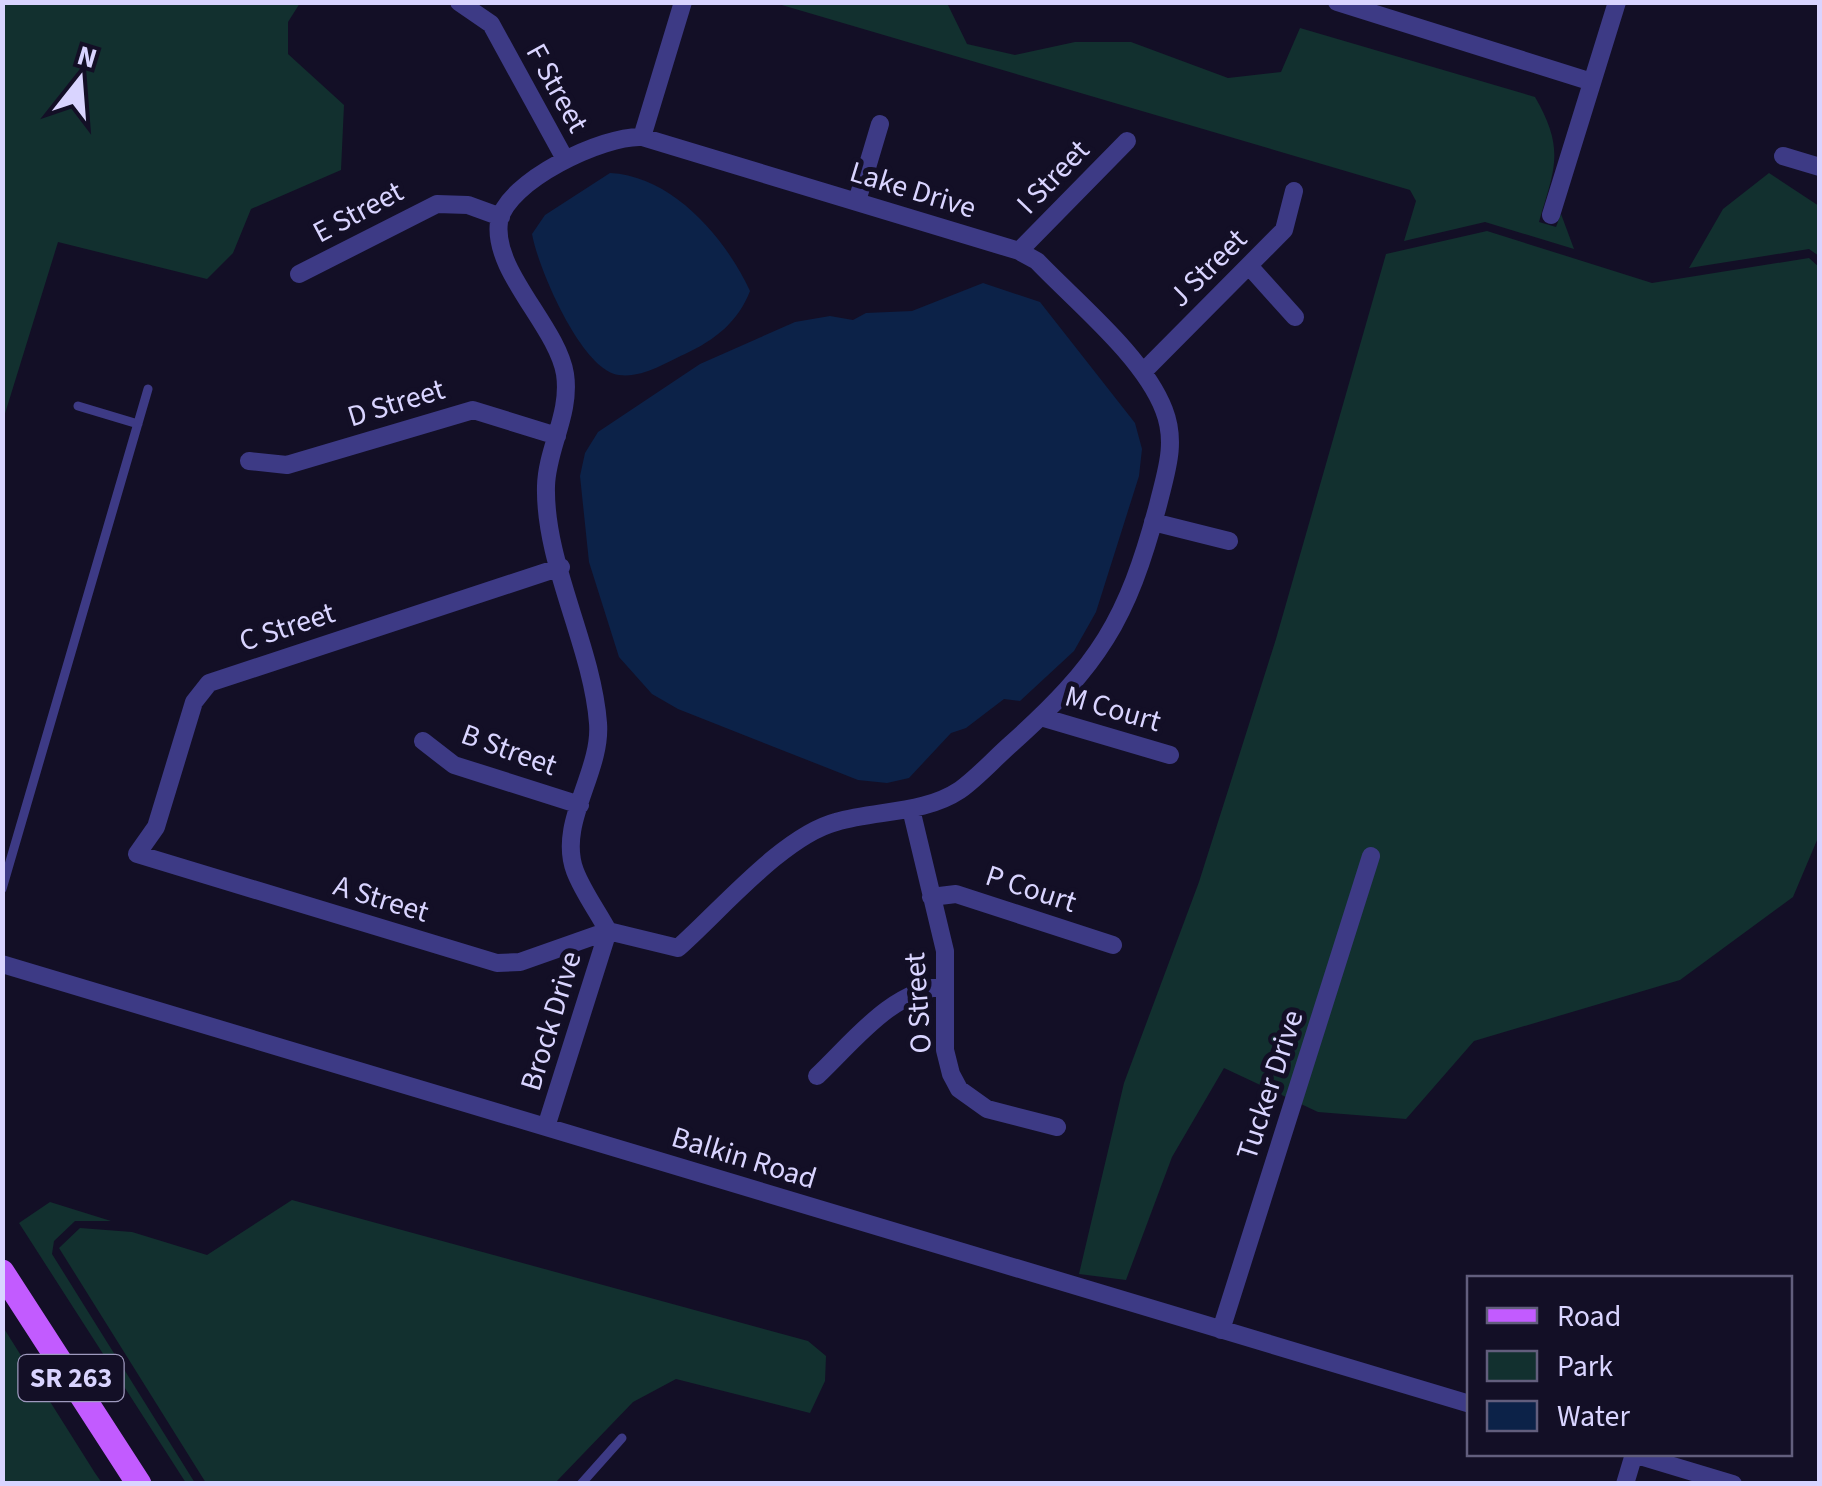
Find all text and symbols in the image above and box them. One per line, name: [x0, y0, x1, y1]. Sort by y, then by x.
north arrow: [30, 30, 130, 130]
text: N: [72, 35, 102, 79]
street label: F Street: [515, 36, 599, 140]
street label: I Street: [1007, 130, 1099, 224]
street label: Lake Drive: [845, 150, 981, 230]
street label: E Street: [305, 170, 411, 254]
street label: J Street: [1159, 219, 1257, 317]
street label: D Street: [342, 368, 450, 438]
street label: C Street: [234, 591, 340, 663]
street label: M Court: [1060, 675, 1166, 743]
street label: B Street: [455, 713, 563, 787]
street label: P Court: [980, 854, 1082, 924]
street label: A Street: [328, 864, 434, 934]
street label: Brock Drive: [509, 946, 593, 1096]
street label: O Street: [893, 951, 943, 1055]
street label: Tucker Drive: [1226, 1005, 1314, 1165]
street label: Balkin Road: [666, 1116, 822, 1200]
legend: [1467, 1276, 1792, 1456]
text: Road: [1557, 1295, 1621, 1338]
text: Park: [1557, 1345, 1613, 1388]
road number: SR 263: [18, 1355, 124, 1401]
text: Water: [1557, 1395, 1630, 1438]

